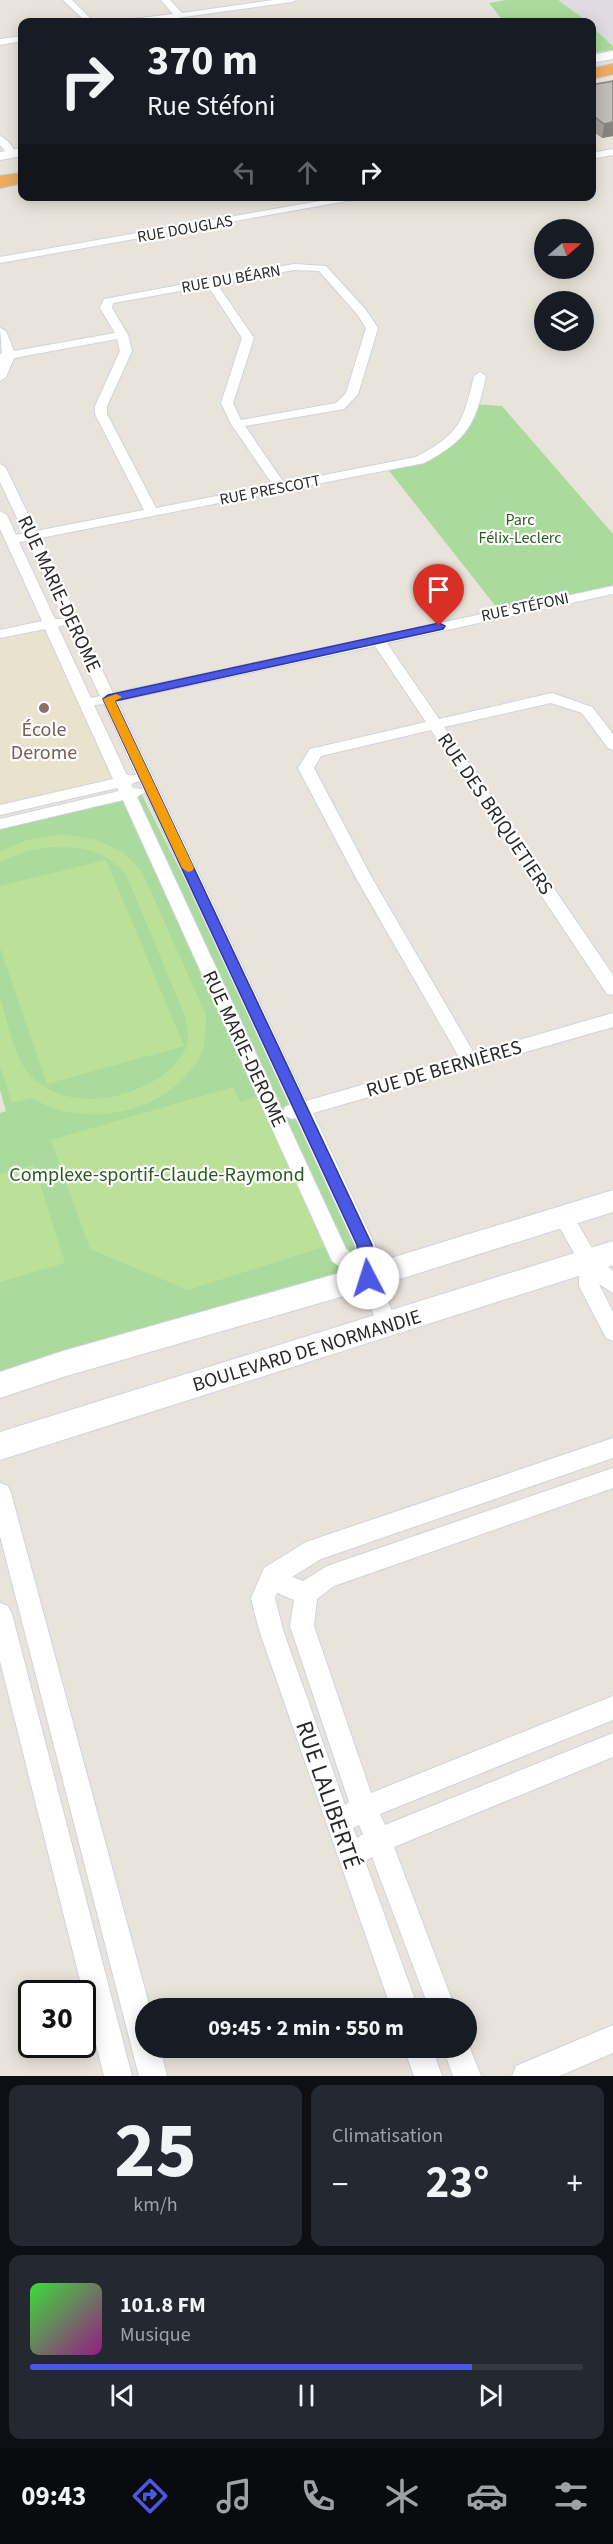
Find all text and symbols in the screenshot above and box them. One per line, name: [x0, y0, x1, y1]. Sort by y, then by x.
text: 370 m: [147, 31, 258, 91]
icon: right: [48, 42, 126, 120]
text: Rue Stéfoni: [147, 87, 275, 126]
icon: left: [228, 156, 261, 189]
icon: ahead: [291, 156, 324, 189]
icon: right: [354, 156, 387, 189]
street label: RUE DOUGLAS: [135, 210, 235, 248]
north arrow: [534, 219, 594, 279]
map controls: [534, 219, 594, 351]
street label: RUE DU BÉARN: [180, 259, 282, 299]
button: layers: [534, 291, 594, 351]
street label: RUE PRESCOTT: [218, 469, 323, 511]
park label: Parc Félix-Leclerc: [478, 509, 562, 549]
street label: RUE MARIE-DEROME: [10, 511, 108, 677]
pin: [413, 564, 464, 626]
icon: arrive: [422, 573, 455, 606]
street label: RUE STÉFONI: [479, 587, 571, 627]
marker: École Derome: [37, 701, 51, 715]
place label: École Derome: [11, 716, 77, 767]
street label: RUE DES BRIQUETIERS: [430, 728, 560, 900]
street label: RUE MARIE-DEROME: [195, 966, 293, 1132]
street label: RUE DE BERNIÈRES: [363, 1033, 525, 1105]
park label: Complexe-sportif-Claude-Raymond: [9, 1161, 305, 1189]
position arrow: [336, 1246, 400, 1310]
street label: BOULEVARD DE NORMANDIE: [189, 1303, 425, 1399]
street label: RUE LALIBERTÉ: [286, 1716, 370, 1874]
speed limit sign: 30: [18, 1980, 96, 2058]
text: 09:45 · 2 min · 550 m: [208, 2012, 404, 2044]
text: 25: [114, 2096, 197, 2207]
text: Climatisation: [332, 2122, 443, 2150]
text: 23°: [426, 2151, 489, 2215]
text: −: [332, 2161, 348, 2208]
text: +: [567, 2161, 583, 2208]
text: km/h: [133, 2191, 178, 2219]
text: 101.8 FM: [120, 2289, 206, 2321]
text: Musique: [120, 2321, 191, 2349]
icon: previous: [106, 2379, 139, 2412]
icon: pause: [290, 2379, 323, 2412]
icon: next: [474, 2379, 507, 2412]
icon: directions: [129, 2475, 171, 2517]
icon: music: [213, 2475, 255, 2517]
icon: phone: [297, 2475, 339, 2517]
icon: climate: [381, 2475, 423, 2517]
icon: car: [466, 2475, 508, 2517]
icon: filters: [550, 2475, 592, 2517]
text: 09:43: [21, 2477, 86, 2516]

